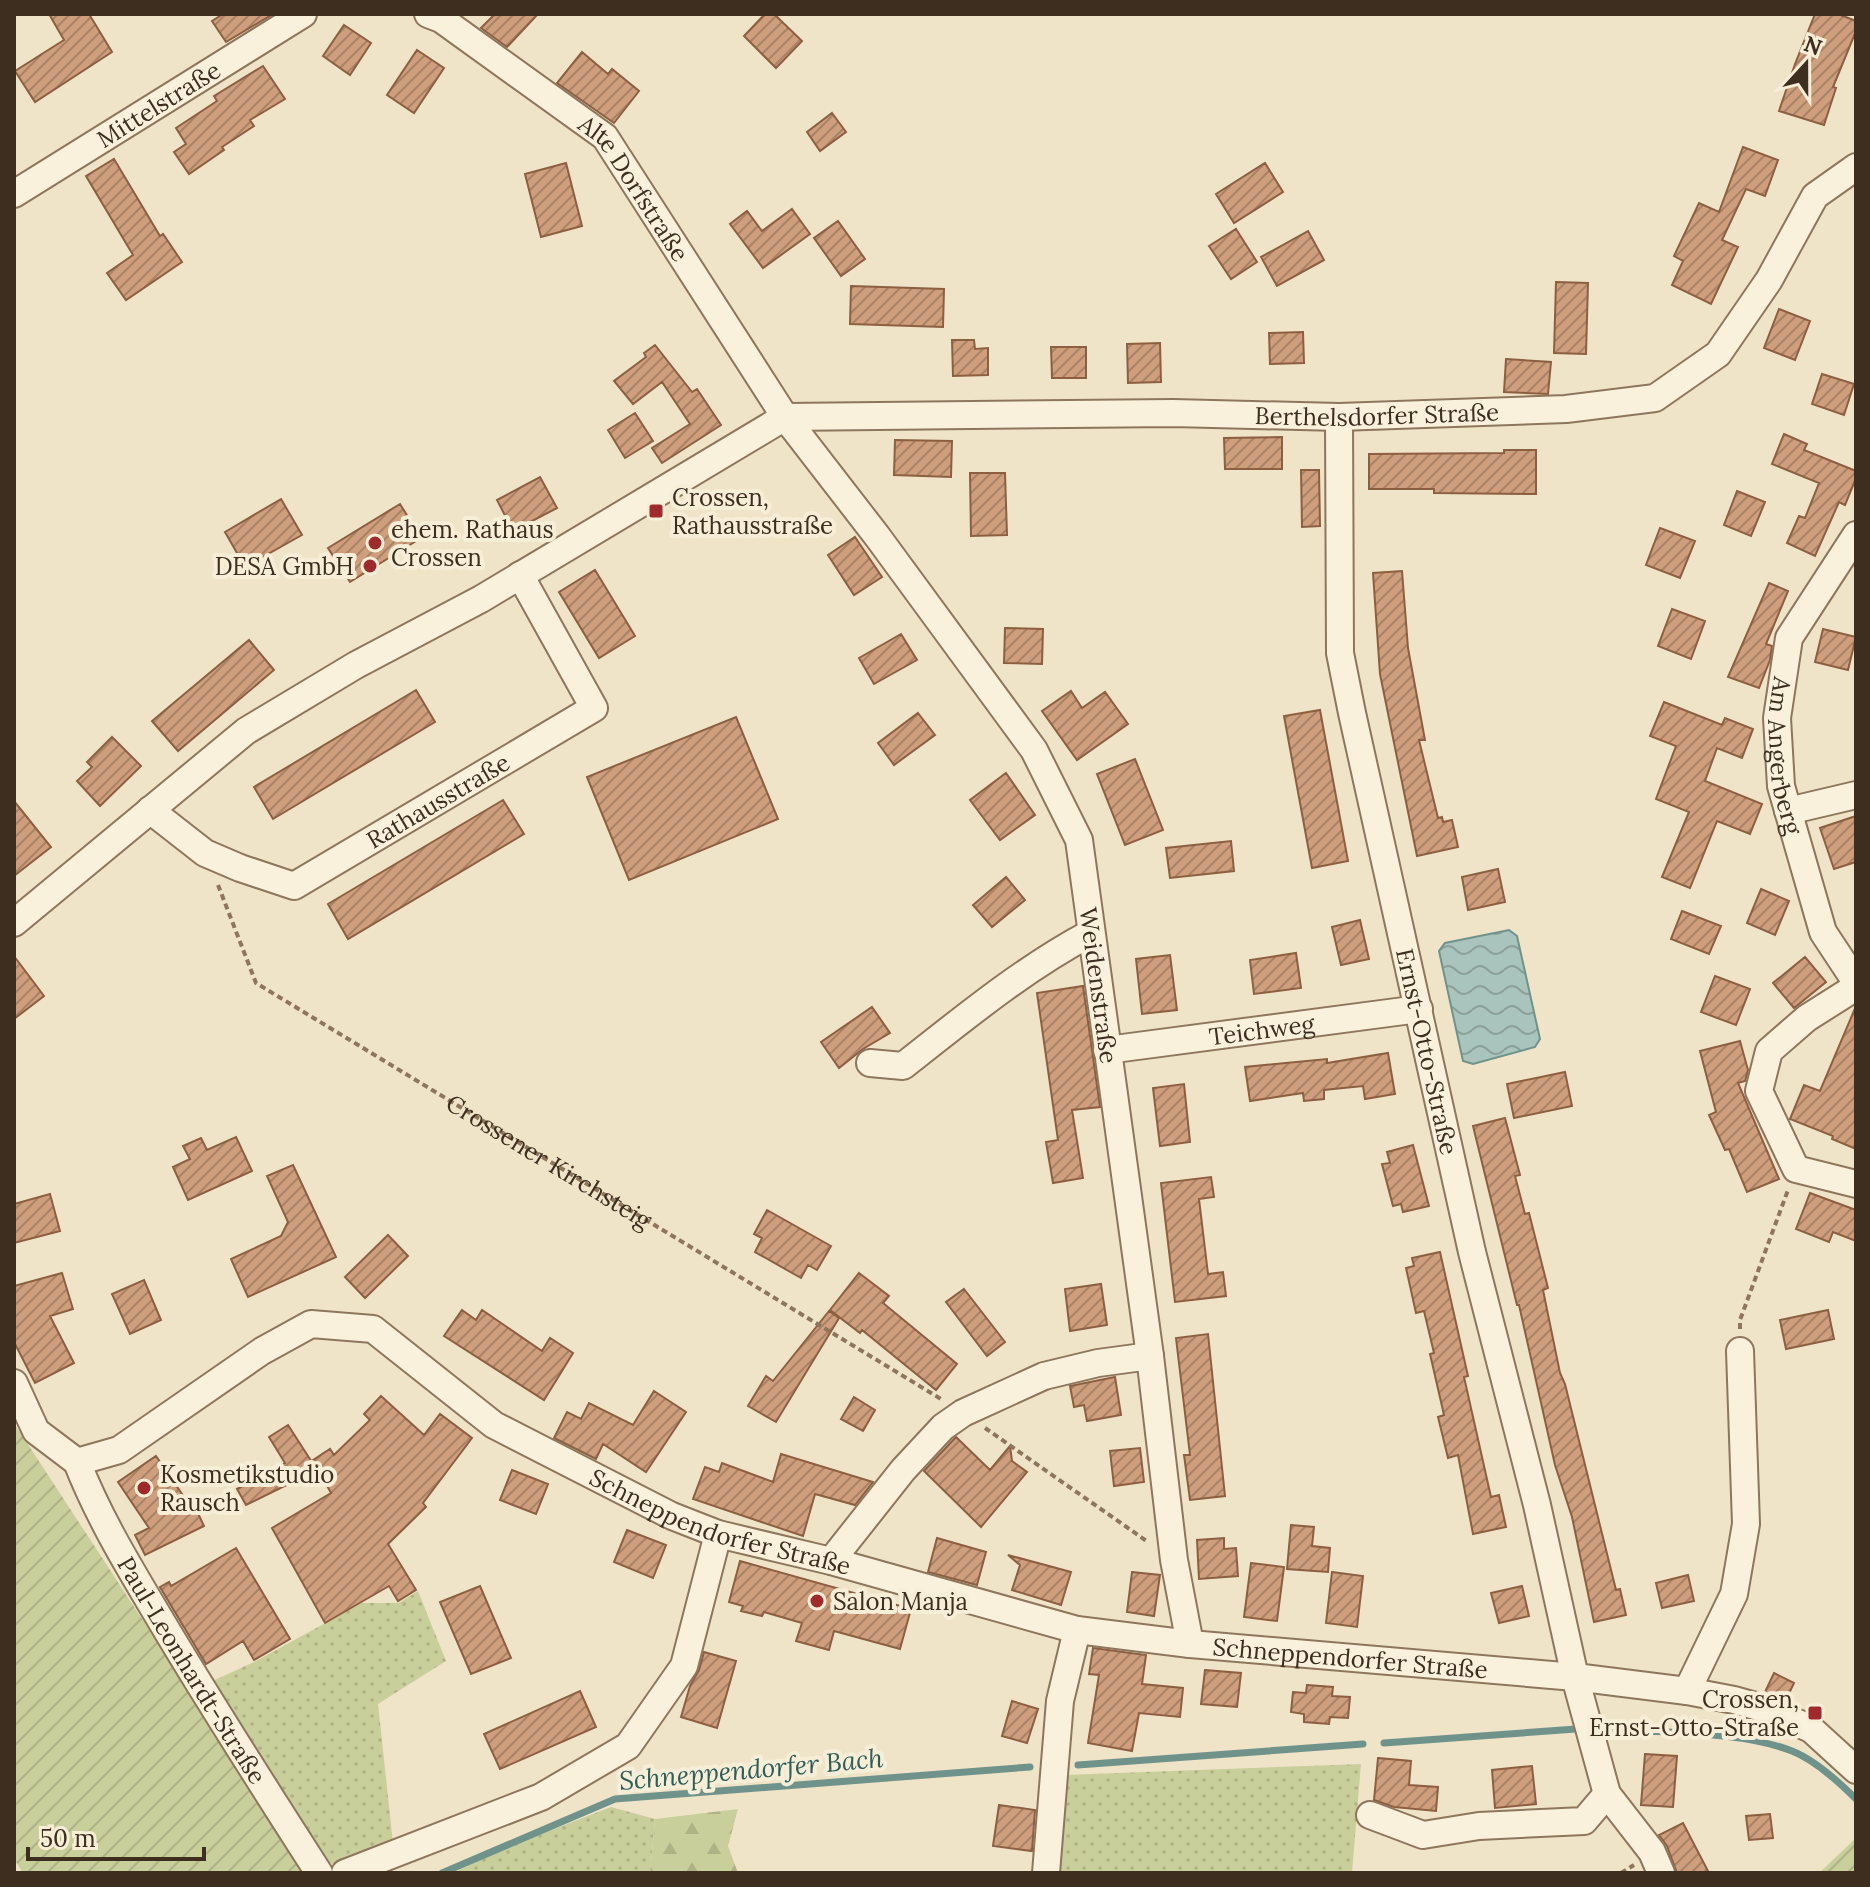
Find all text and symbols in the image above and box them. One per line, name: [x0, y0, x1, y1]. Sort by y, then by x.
north arrow: [1766, 24, 1846, 104]
text: N: [1800, 29, 1826, 61]
street label: Mittelstraße: [91, 54, 226, 154]
street label: Alte Dorfstraße: [572, 107, 696, 267]
street label: Berthelsdorfer Straße: [1254, 396, 1499, 433]
place label: Crossen, Rathausstraße: [672, 482, 833, 541]
marker: Crossen, Rathausstraße: [647, 502, 665, 520]
place label: ehem. Rathaus Crossen: [391, 514, 554, 573]
marker: ehem. Rathaus Crossen: [366, 534, 384, 552]
place label: DESA GmbH: [215, 551, 354, 582]
marker: DESA GmbH: [361, 557, 379, 575]
street label: Am Angerberg: [1761, 674, 1810, 839]
street label: Rathausstraße: [361, 746, 515, 855]
street label: Weidenstraße: [1073, 905, 1125, 1065]
street label: Ernst-Otto-Straße: [1389, 946, 1465, 1158]
street label: Teichweg: [1207, 1007, 1317, 1052]
street label: Crossener Kirchsteig: [441, 1087, 658, 1236]
place label: Kosmetikstudio Rausch: [160, 1459, 334, 1518]
street label: Schneppendorfer Straße: [585, 1461, 855, 1581]
marker: Kosmetikstudio Rausch: [135, 1479, 153, 1497]
street label: Paul-Leonhardt-Straße: [111, 1551, 273, 1790]
place label: Salon Manja: [833, 1586, 968, 1617]
marker: Salon Manja: [808, 1592, 826, 1610]
street label: Schneppendorfer Straße: [1211, 1630, 1489, 1685]
place label: Crossen, Ernst-Otto-Straße: [1589, 1684, 1799, 1743]
marker: Crossen, Ernst-Otto-Straße: [1806, 1704, 1824, 1722]
water label: Schneppendorfer Bach: [618, 1741, 885, 1797]
scale bar: [28, 1811, 204, 1861]
text: 50 m: [40, 1823, 96, 1854]

